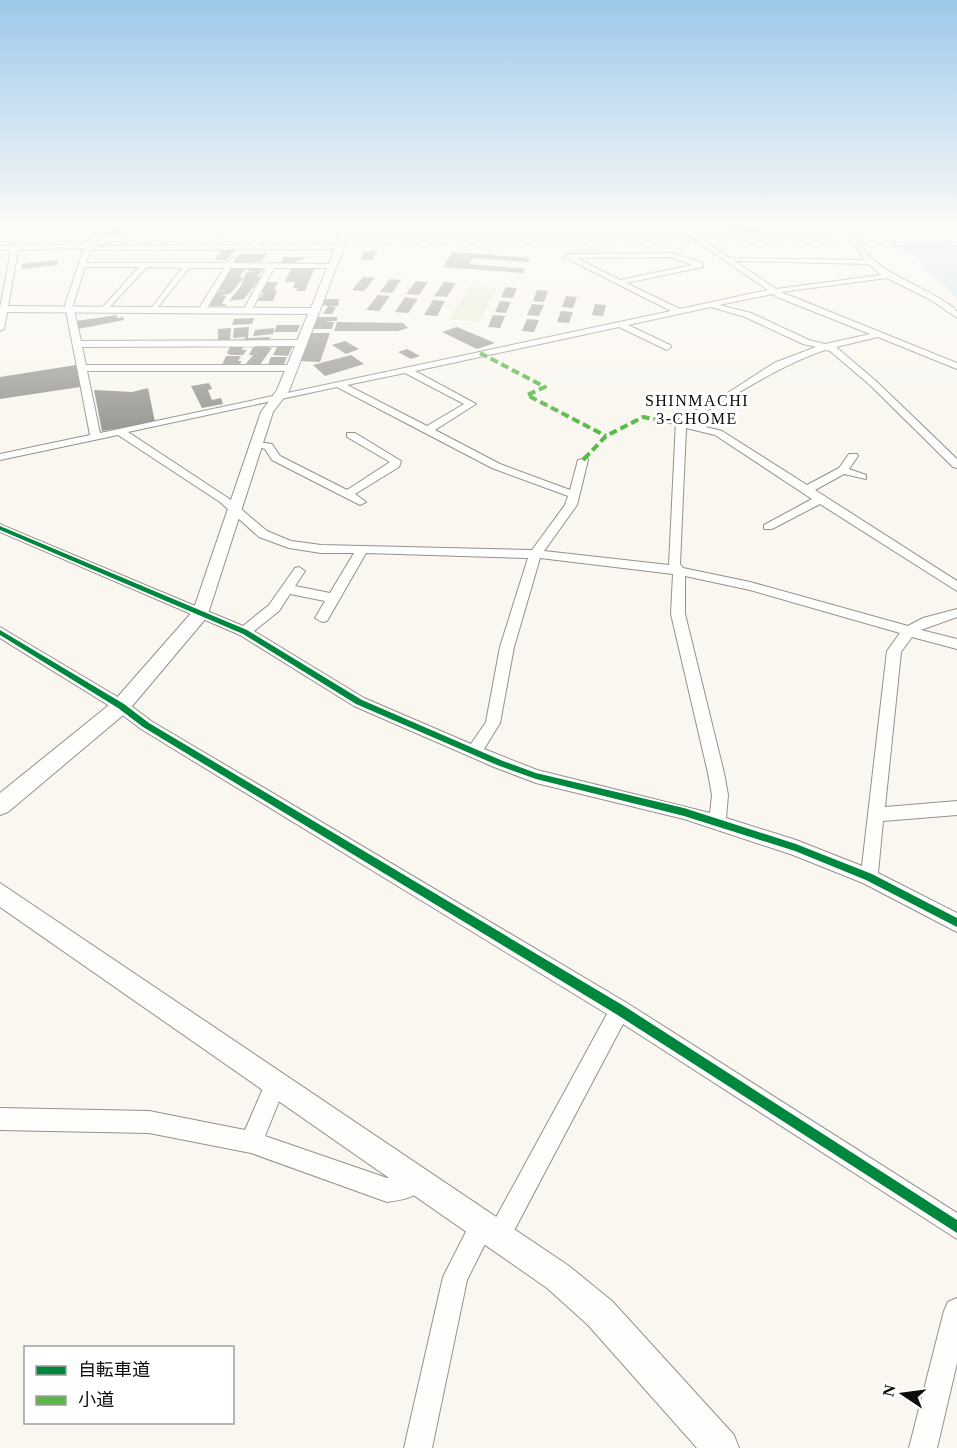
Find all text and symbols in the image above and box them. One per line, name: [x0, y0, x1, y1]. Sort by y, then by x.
district label: SHINMACHI 3-CHOME: [645, 392, 749, 427]
legend: [24, 1346, 234, 1424]
text: 自転車道: [78, 1360, 150, 1380]
north arrow: [873, 1364, 933, 1424]
text: N: [879, 1383, 899, 1398]
text: 小道: [78, 1390, 114, 1410]

